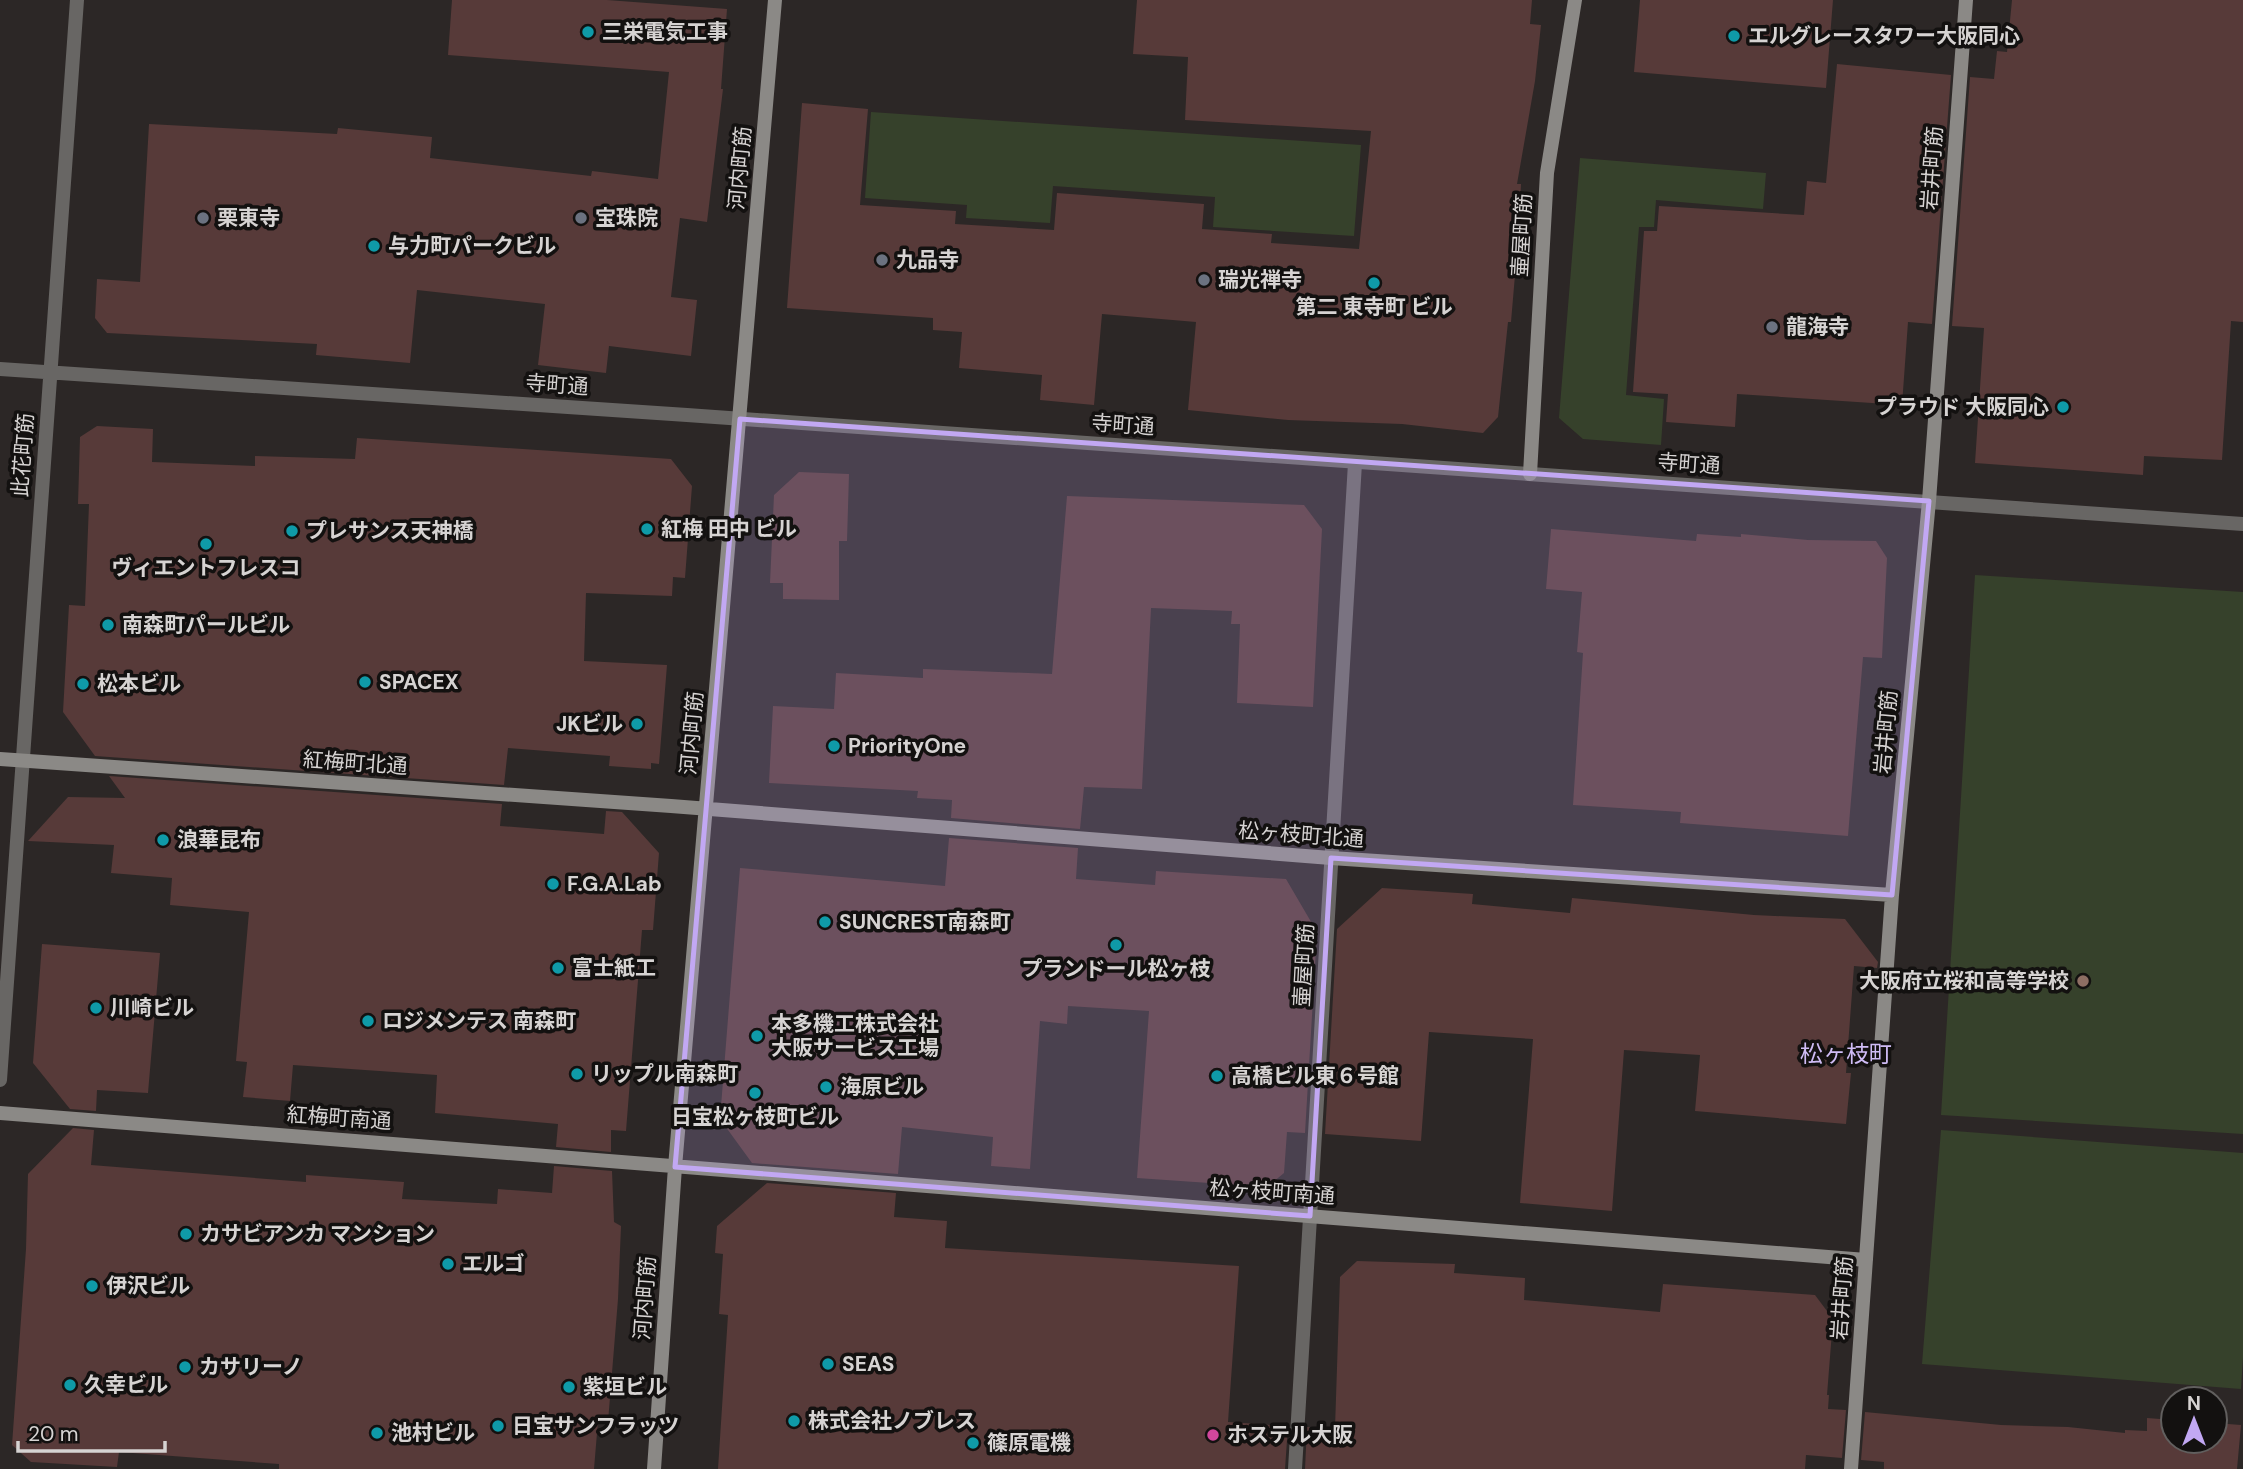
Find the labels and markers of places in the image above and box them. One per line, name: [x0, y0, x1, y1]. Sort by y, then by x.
place label: 三栄電気工事: [602, 18, 728, 46]
place label: エルグレースタワー大阪同心: [1748, 22, 2020, 50]
marker: 三栄電気工事: [580, 24, 596, 40]
marker: エルグレースタワー大阪同心: [1726, 28, 1742, 44]
place label: 栗東寺: [217, 204, 280, 232]
place label: 宝珠院: [595, 204, 658, 232]
marker: 栗東寺: [195, 210, 211, 226]
marker: 宝珠院: [573, 210, 589, 226]
place label: 与力町パークビル: [388, 232, 556, 260]
marker: 与力町パークビル: [366, 238, 382, 254]
place label: 九品寺: [896, 246, 959, 274]
marker: 九品寺: [874, 252, 890, 268]
place label: 瑞光禅寺: [1218, 266, 1302, 294]
marker: 瑞光禅寺: [1196, 272, 1212, 288]
marker: 第二 東寺町 ビル: [1366, 275, 1382, 291]
place label: 第二 東寺町 ビル: [1296, 293, 1452, 321]
place label: 龍海寺: [1786, 313, 1849, 341]
marker: 龍海寺: [1764, 319, 1780, 335]
place label: プラウド 大阪同心: [1876, 393, 2049, 421]
marker: プラウド 大阪同心: [2055, 399, 2071, 415]
place label: 紅梅 田中 ビル: [661, 515, 797, 543]
place label: プレサンス天神橋: [306, 517, 474, 545]
marker: 紅梅 田中 ビル: [639, 521, 655, 537]
marker: プレサンス天神橋: [284, 523, 300, 539]
marker: ヴィエントフレスコ: [198, 536, 214, 552]
place label: ヴィエントフレスコ: [112, 554, 301, 582]
place label: 南森町パールビル: [122, 611, 290, 639]
marker: 南森町パールビル: [100, 617, 116, 633]
place label: SPACEX: [379, 668, 459, 696]
place label: 松本ビル: [97, 670, 181, 698]
marker: SPACEX: [357, 674, 373, 690]
marker: 松本ビル: [75, 676, 91, 692]
place label: JKビル: [556, 710, 623, 738]
marker: JKビル: [629, 716, 645, 732]
place label: PriorityOne: [848, 732, 966, 760]
marker: PriorityOne: [826, 738, 842, 754]
place label: 浪華昆布: [177, 826, 261, 854]
marker: 浪華昆布: [155, 832, 171, 848]
place label: F.G.A.Lab: [567, 870, 662, 898]
marker: F.G.A.Lab: [545, 876, 561, 892]
place label: SUNCREST南森町: [839, 908, 1010, 936]
marker: SUNCREST南森町: [817, 914, 833, 930]
marker: プランドール松ヶ枝: [1108, 937, 1124, 953]
place label: 富士紙工: [572, 954, 656, 982]
place label: プランドール松ヶ枝: [1022, 955, 1211, 983]
marker: 富士紙工: [550, 960, 566, 976]
place label: 大阪府立桜和高等学校: [1859, 967, 2069, 995]
marker: 大阪府立桜和高等学校: [2075, 973, 2091, 989]
place label: 川崎ビル: [110, 994, 194, 1022]
marker: 川崎ビル: [88, 1000, 104, 1016]
place label: ロジメンテス 南森町: [382, 1007, 576, 1035]
place label: 本多機工株式会社 大阪サービス工場: [771, 1010, 939, 1062]
marker: ロジメンテス 南森町: [360, 1013, 376, 1029]
marker: 本多機工株式会社 大阪サービス工場: [749, 1028, 765, 1044]
place label: リップル南森町: [591, 1060, 738, 1088]
place label: 高橋ビル東６号館: [1231, 1062, 1399, 1090]
marker: リップル南森町: [569, 1066, 585, 1082]
marker: 高橋ビル東６号館: [1209, 1068, 1225, 1084]
place label: 海原ビル: [840, 1073, 924, 1101]
marker: 海原ビル: [818, 1079, 834, 1095]
marker: 日宝松ヶ枝町ビル: [747, 1085, 763, 1101]
place label: 日宝松ヶ枝町ビル: [671, 1103, 839, 1131]
place label: カサビアンカ マンション: [200, 1220, 435, 1248]
marker: カサビアンカ マンション: [178, 1226, 194, 1242]
place label: エルゴ: [462, 1250, 525, 1278]
marker: エルゴ: [440, 1256, 456, 1272]
place label: 伊沢ビル: [106, 1272, 190, 1300]
marker: 伊沢ビル: [84, 1278, 100, 1294]
place label: SEAS: [842, 1350, 895, 1378]
place label: カサリーノ: [199, 1353, 303, 1381]
marker: SEAS: [820, 1356, 836, 1372]
marker: カサリーノ: [177, 1359, 193, 1375]
place label: 久幸ビル: [84, 1371, 168, 1399]
place label: 紫垣ビル: [583, 1373, 667, 1401]
marker: 久幸ビル: [62, 1377, 78, 1393]
marker: 紫垣ビル: [561, 1379, 577, 1395]
place label: 株式会社ノブレス: [808, 1407, 976, 1435]
place label: 日宝サンフラッツ: [512, 1412, 679, 1440]
marker: 株式会社ノブレス: [786, 1413, 802, 1429]
marker: 日宝サンフラッツ: [490, 1418, 506, 1434]
place label: 池村ビル: [391, 1419, 475, 1447]
place label: ホステル大阪: [1227, 1421, 1353, 1449]
marker: 池村ビル: [369, 1425, 385, 1441]
marker: ホステル大阪: [1205, 1427, 1221, 1443]
place label: 篠原電機: [987, 1429, 1071, 1457]
marker: 篠原電機: [965, 1435, 981, 1451]

